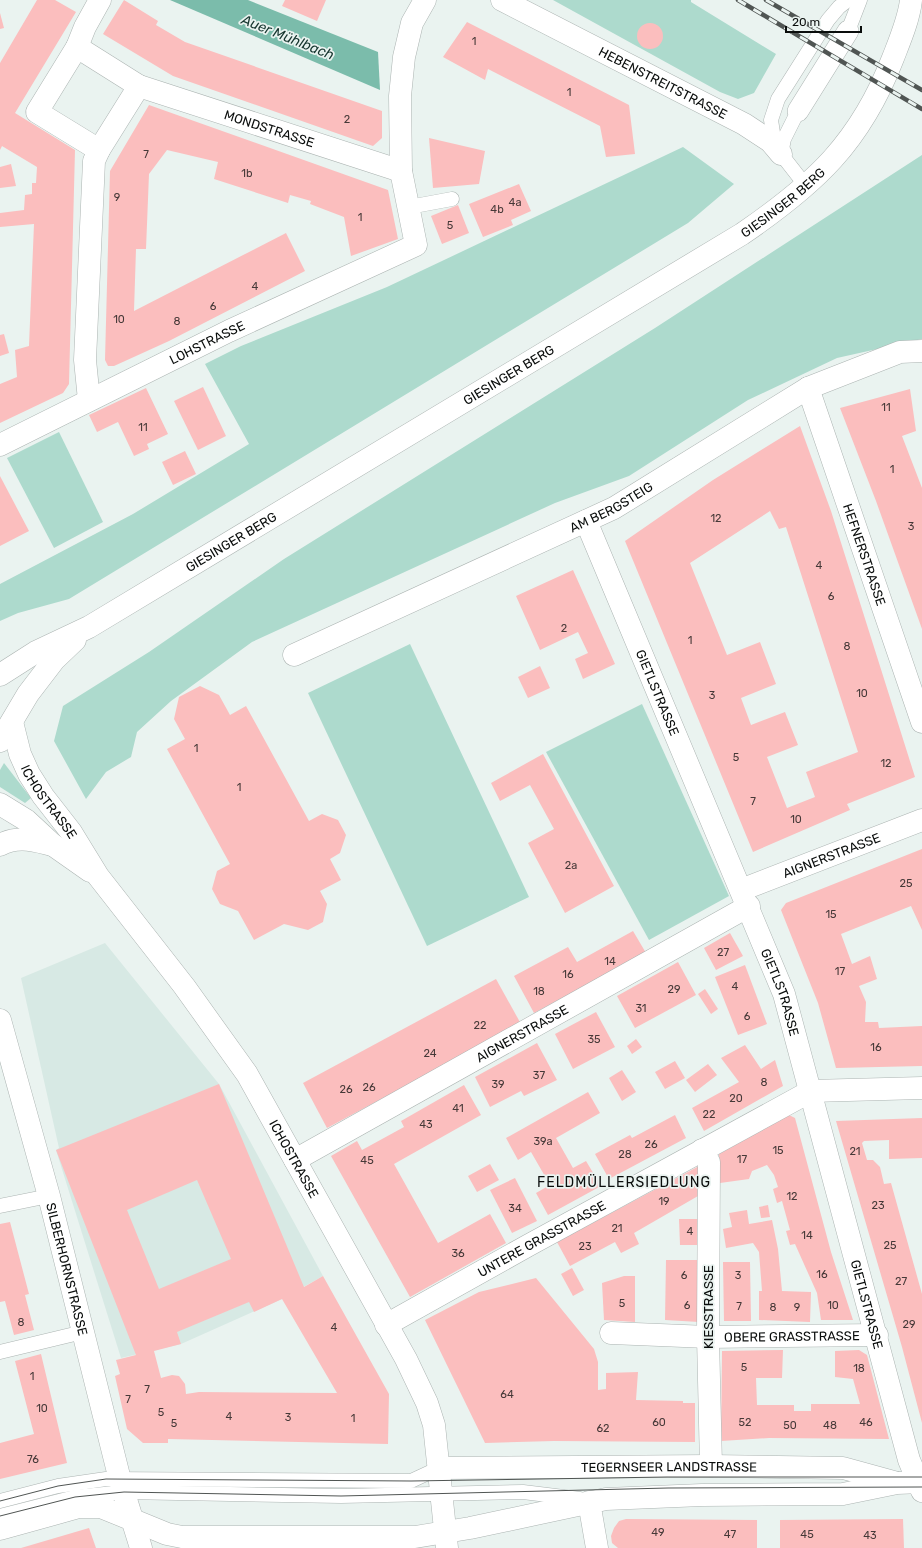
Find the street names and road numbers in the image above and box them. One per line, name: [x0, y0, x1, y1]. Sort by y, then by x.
street label: HEBENSTREITSTRASSE: [596, 44, 730, 122]
street label: MONDSTRASSE: [222, 107, 316, 150]
street label: GIESINGER BERG: [738, 165, 828, 241]
street label: LOHSTRASSE: [167, 318, 247, 367]
street label: GIESINGER BERG: [461, 342, 557, 408]
street label: AM BERGSTEIG: [567, 479, 656, 535]
street label: HEFNERSTRASSE: [840, 502, 889, 608]
street label: GIESINGER BERG: [183, 509, 280, 575]
street label: GIETLSTRASSE: [633, 647, 682, 738]
street label: ICHOSTRASSE: [18, 763, 80, 841]
street label: AIGNERSTRASSE: [781, 830, 883, 881]
street label: GIETLSTRASSE: [758, 946, 802, 1038]
street label: AIGNERSTRASSE: [473, 1002, 571, 1065]
street label: ICHOSTRASSE: [266, 1117, 322, 1201]
street label: UNTERE GRASSTRASSE: [475, 1198, 609, 1280]
street label: SILBERHORNSTRASSE: [43, 1201, 91, 1337]
street label: GIETLSTRASSE: [848, 1258, 886, 1351]
street label: KIESSTRASSE: [701, 1265, 716, 1349]
street label: OBERE GRASSTRASSE: [724, 1328, 860, 1345]
street label: TEGERNSEER LANDSTRASSE: [581, 1459, 757, 1475]

